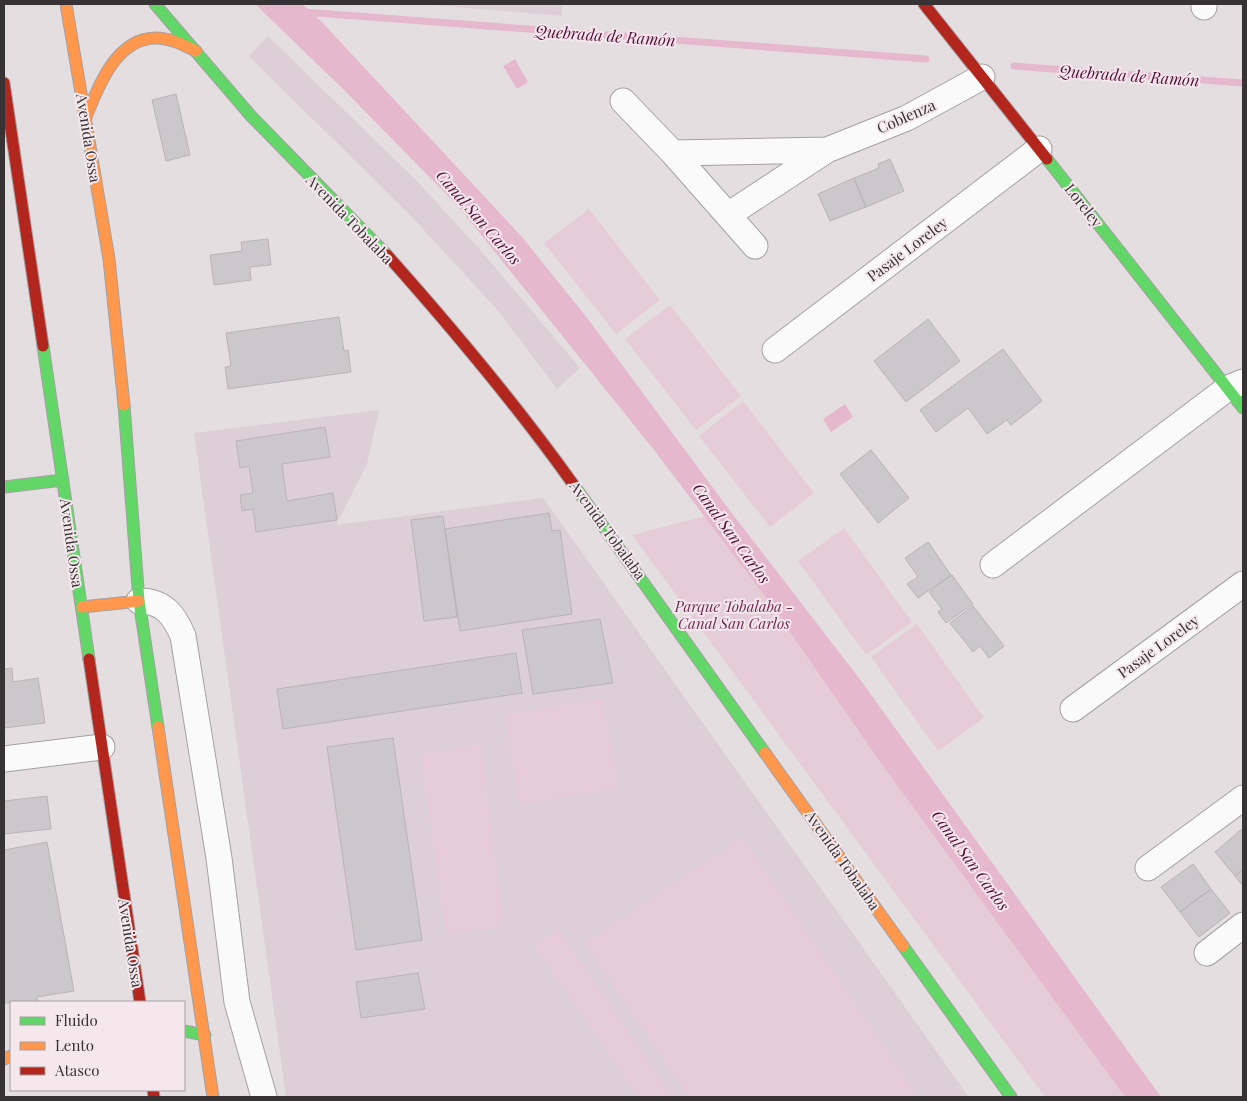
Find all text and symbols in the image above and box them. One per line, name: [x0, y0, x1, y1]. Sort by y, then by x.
water label: Quebrada de Ramón: [533, 20, 676, 50]
water label: Quebrada de Ramón: [1057, 60, 1200, 90]
street label: Avenida Ossa: [72, 91, 106, 184]
street label: Coblenza: [874, 94, 939, 138]
water label: Canal San Carlos: [432, 165, 526, 269]
street label: Avenida Tobalaba: [301, 169, 398, 269]
street label: Loreley: [1061, 179, 1108, 231]
street label: Pasaje Loreley: [863, 212, 952, 286]
street label: Avenida Tobalaba: [565, 476, 651, 584]
water label: Canal San Carlos: [688, 479, 776, 587]
street label: Avenida Ossa: [56, 496, 88, 589]
park label: Parque Tobalaba - Canal San Carlos: [674, 596, 793, 633]
street label: Pasaje Loreley: [1113, 610, 1203, 682]
street label: Avenida Tobalaba: [801, 805, 885, 914]
water label: Canal San Carlos: [927, 806, 1015, 914]
street label: Avenida Ossa: [114, 896, 148, 989]
legend: [10, 1001, 185, 1091]
text: Fluido: [55, 1010, 98, 1030]
text: Lento: [55, 1035, 94, 1055]
text: Atasco: [54, 1060, 99, 1080]

